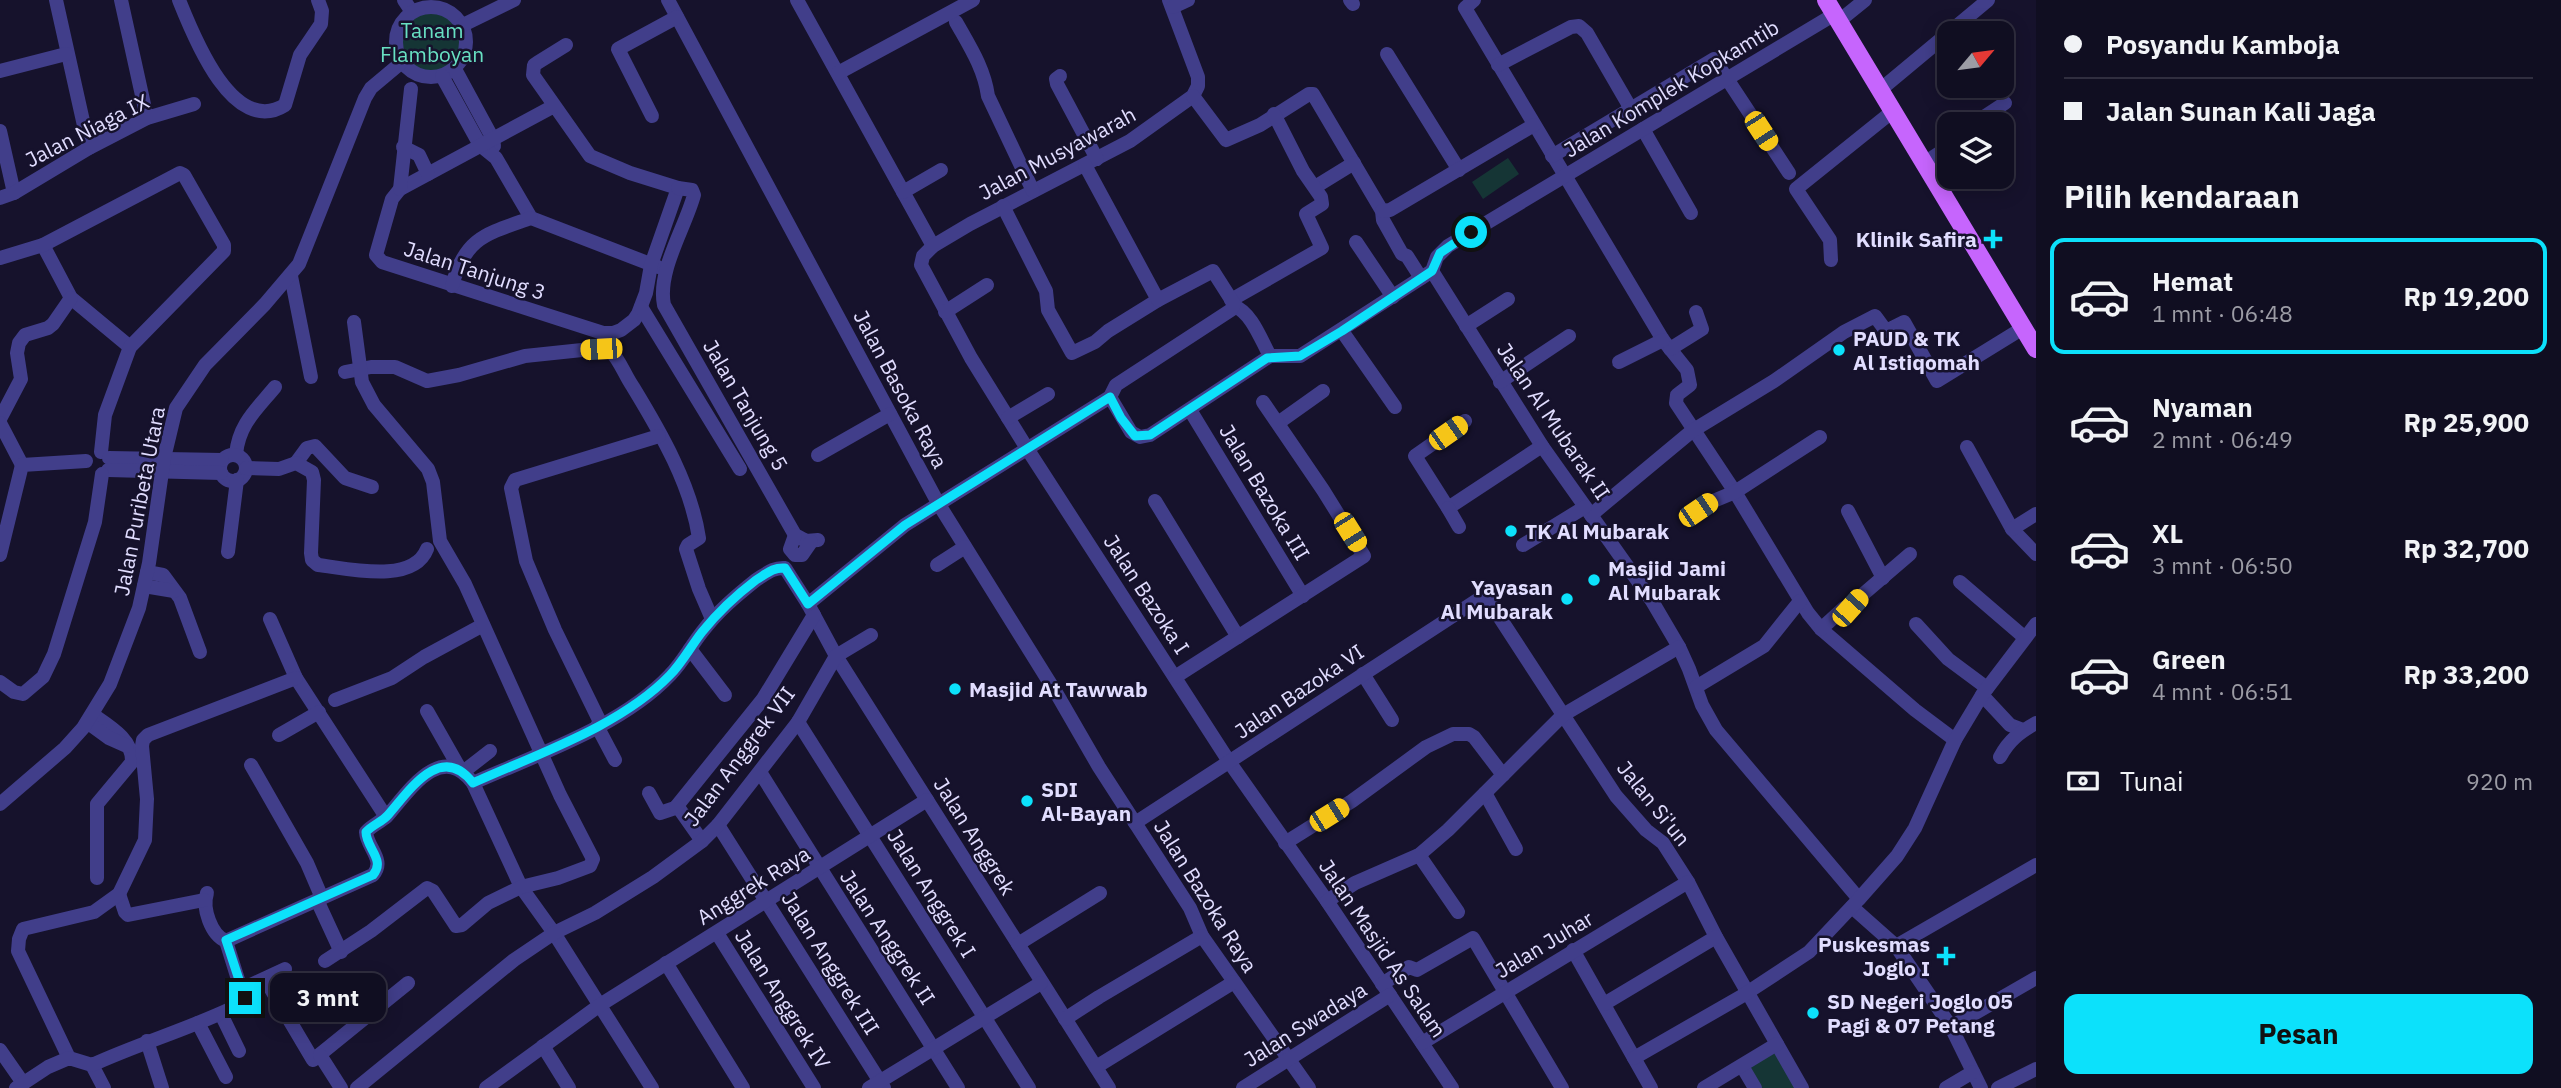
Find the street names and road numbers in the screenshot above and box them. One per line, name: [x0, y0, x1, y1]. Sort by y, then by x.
street label: Jalan Komplek Kopkamtib: [1558, 13, 1784, 163]
street label: Jalan Niaga IX: [20, 87, 154, 173]
street label: Jalan Musyawarah: [974, 100, 1140, 206]
street label: Jalan Tanjung 3: [401, 234, 549, 306]
street label: Jalan Basoka Raya: [847, 305, 955, 473]
street label: Jalan Tanjung 5: [697, 334, 795, 476]
street label: Jalan Al Mubarak II: [1491, 337, 1617, 505]
street label: Jalan Puribeta Utara: [107, 404, 171, 598]
street label: Jalan Bazoka III: [1213, 419, 1317, 565]
street label: Jalan Bazoka I: [1098, 529, 1196, 659]
street label: Jalan Bazoka VI: [1229, 637, 1369, 745]
street label: Jalan Anggrek VII: [677, 680, 801, 832]
street label: Jalan Si'un: [1611, 755, 1697, 851]
street label: Jalan Anggrek: [928, 772, 1022, 900]
street label: Jalan Bazoka Raya: [1148, 814, 1264, 978]
street label: Jalan Anggrek I: [881, 823, 983, 963]
street label: Anggrek Raya: [691, 839, 815, 931]
street label: Jalan Masjid As Salam: [1313, 853, 1453, 1043]
street label: Jalan Anggrek II: [834, 864, 942, 1010]
street label: Jalan Anggrek III: [776, 886, 886, 1040]
street label: Jalan Juhar: [1490, 904, 1598, 984]
street label: Jalan Anggrek IV: [729, 924, 837, 1074]
street label: Jalan Swadaya: [1238, 975, 1372, 1073]

